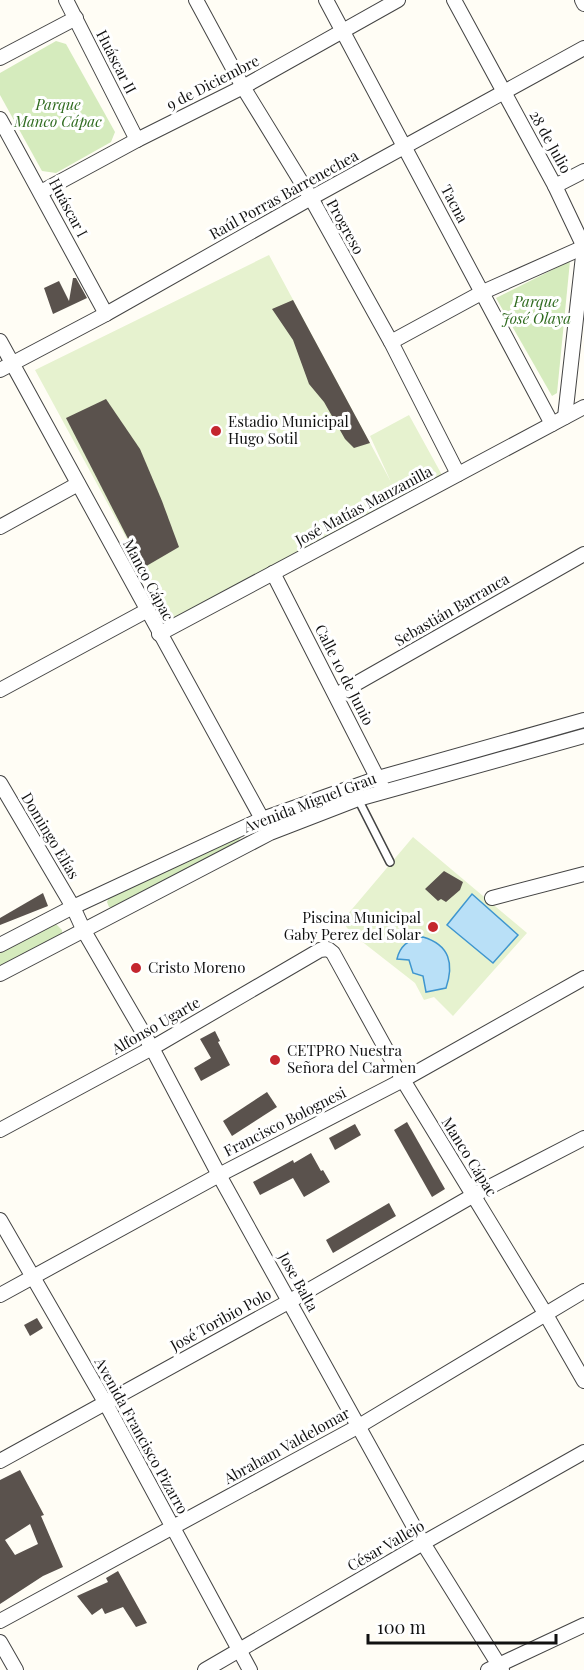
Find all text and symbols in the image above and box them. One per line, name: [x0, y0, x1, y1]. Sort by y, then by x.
street label: Huáscar II: [92, 26, 141, 97]
street label: 9 de Diciembre: [163, 50, 262, 114]
park label: Parque Manco Cápac: [13, 94, 102, 131]
street label: 28 de Julio: [525, 106, 576, 177]
street label: Raúl Porras Barrenechea: [206, 145, 362, 243]
street label: Huáscar I: [45, 175, 93, 240]
street label: Tacna: [437, 181, 473, 226]
street label: Progreso: [323, 195, 369, 258]
park label: Parque José Olaya: [501, 291, 571, 328]
place label: Estadio Municipal Hugo Sotil: [228, 411, 349, 448]
marker: Estadio Municipal Hugo Sotil: [209, 424, 223, 438]
street label: José Matías Manzanilla: [291, 460, 436, 550]
street label: Manco Cápac: [119, 535, 179, 624]
street label: Sebastián Barranca: [390, 568, 513, 650]
street label: Calle 10 de Junio: [311, 621, 379, 728]
street label: Avenida Miguel Grau: [240, 767, 379, 837]
street label: Domingo Elías: [17, 789, 84, 882]
place label: Piscina Municipal Gaby Perez del Solar: [284, 907, 421, 944]
marker: Piscina Municipal Gaby Perez del Solar: [426, 920, 440, 934]
place label: Cristo Moreno: [148, 957, 246, 977]
marker: Cristo Moreno: [129, 961, 143, 975]
street label: Alfonso Ugarte: [107, 992, 203, 1059]
place label: CETPRO Nuestra Señora del Carmen: [287, 1040, 416, 1077]
marker: CETPRO Nuestra Señora del Carmen: [268, 1053, 282, 1067]
street label: Francisco Bolognesi: [220, 1081, 350, 1161]
street label: Manco Cápac: [438, 1113, 502, 1200]
street label: Jose Balta: [274, 1247, 324, 1315]
street label: José Toribio Polo: [166, 1283, 274, 1356]
street label: Avenida Francisco Pizarro: [90, 1353, 193, 1517]
street label: Abraham Valdelomar: [219, 1402, 353, 1489]
street label: César Vallejo: [343, 1515, 428, 1575]
scale bar: [368, 1607, 556, 1645]
text: 100 m: [377, 1615, 426, 1639]

